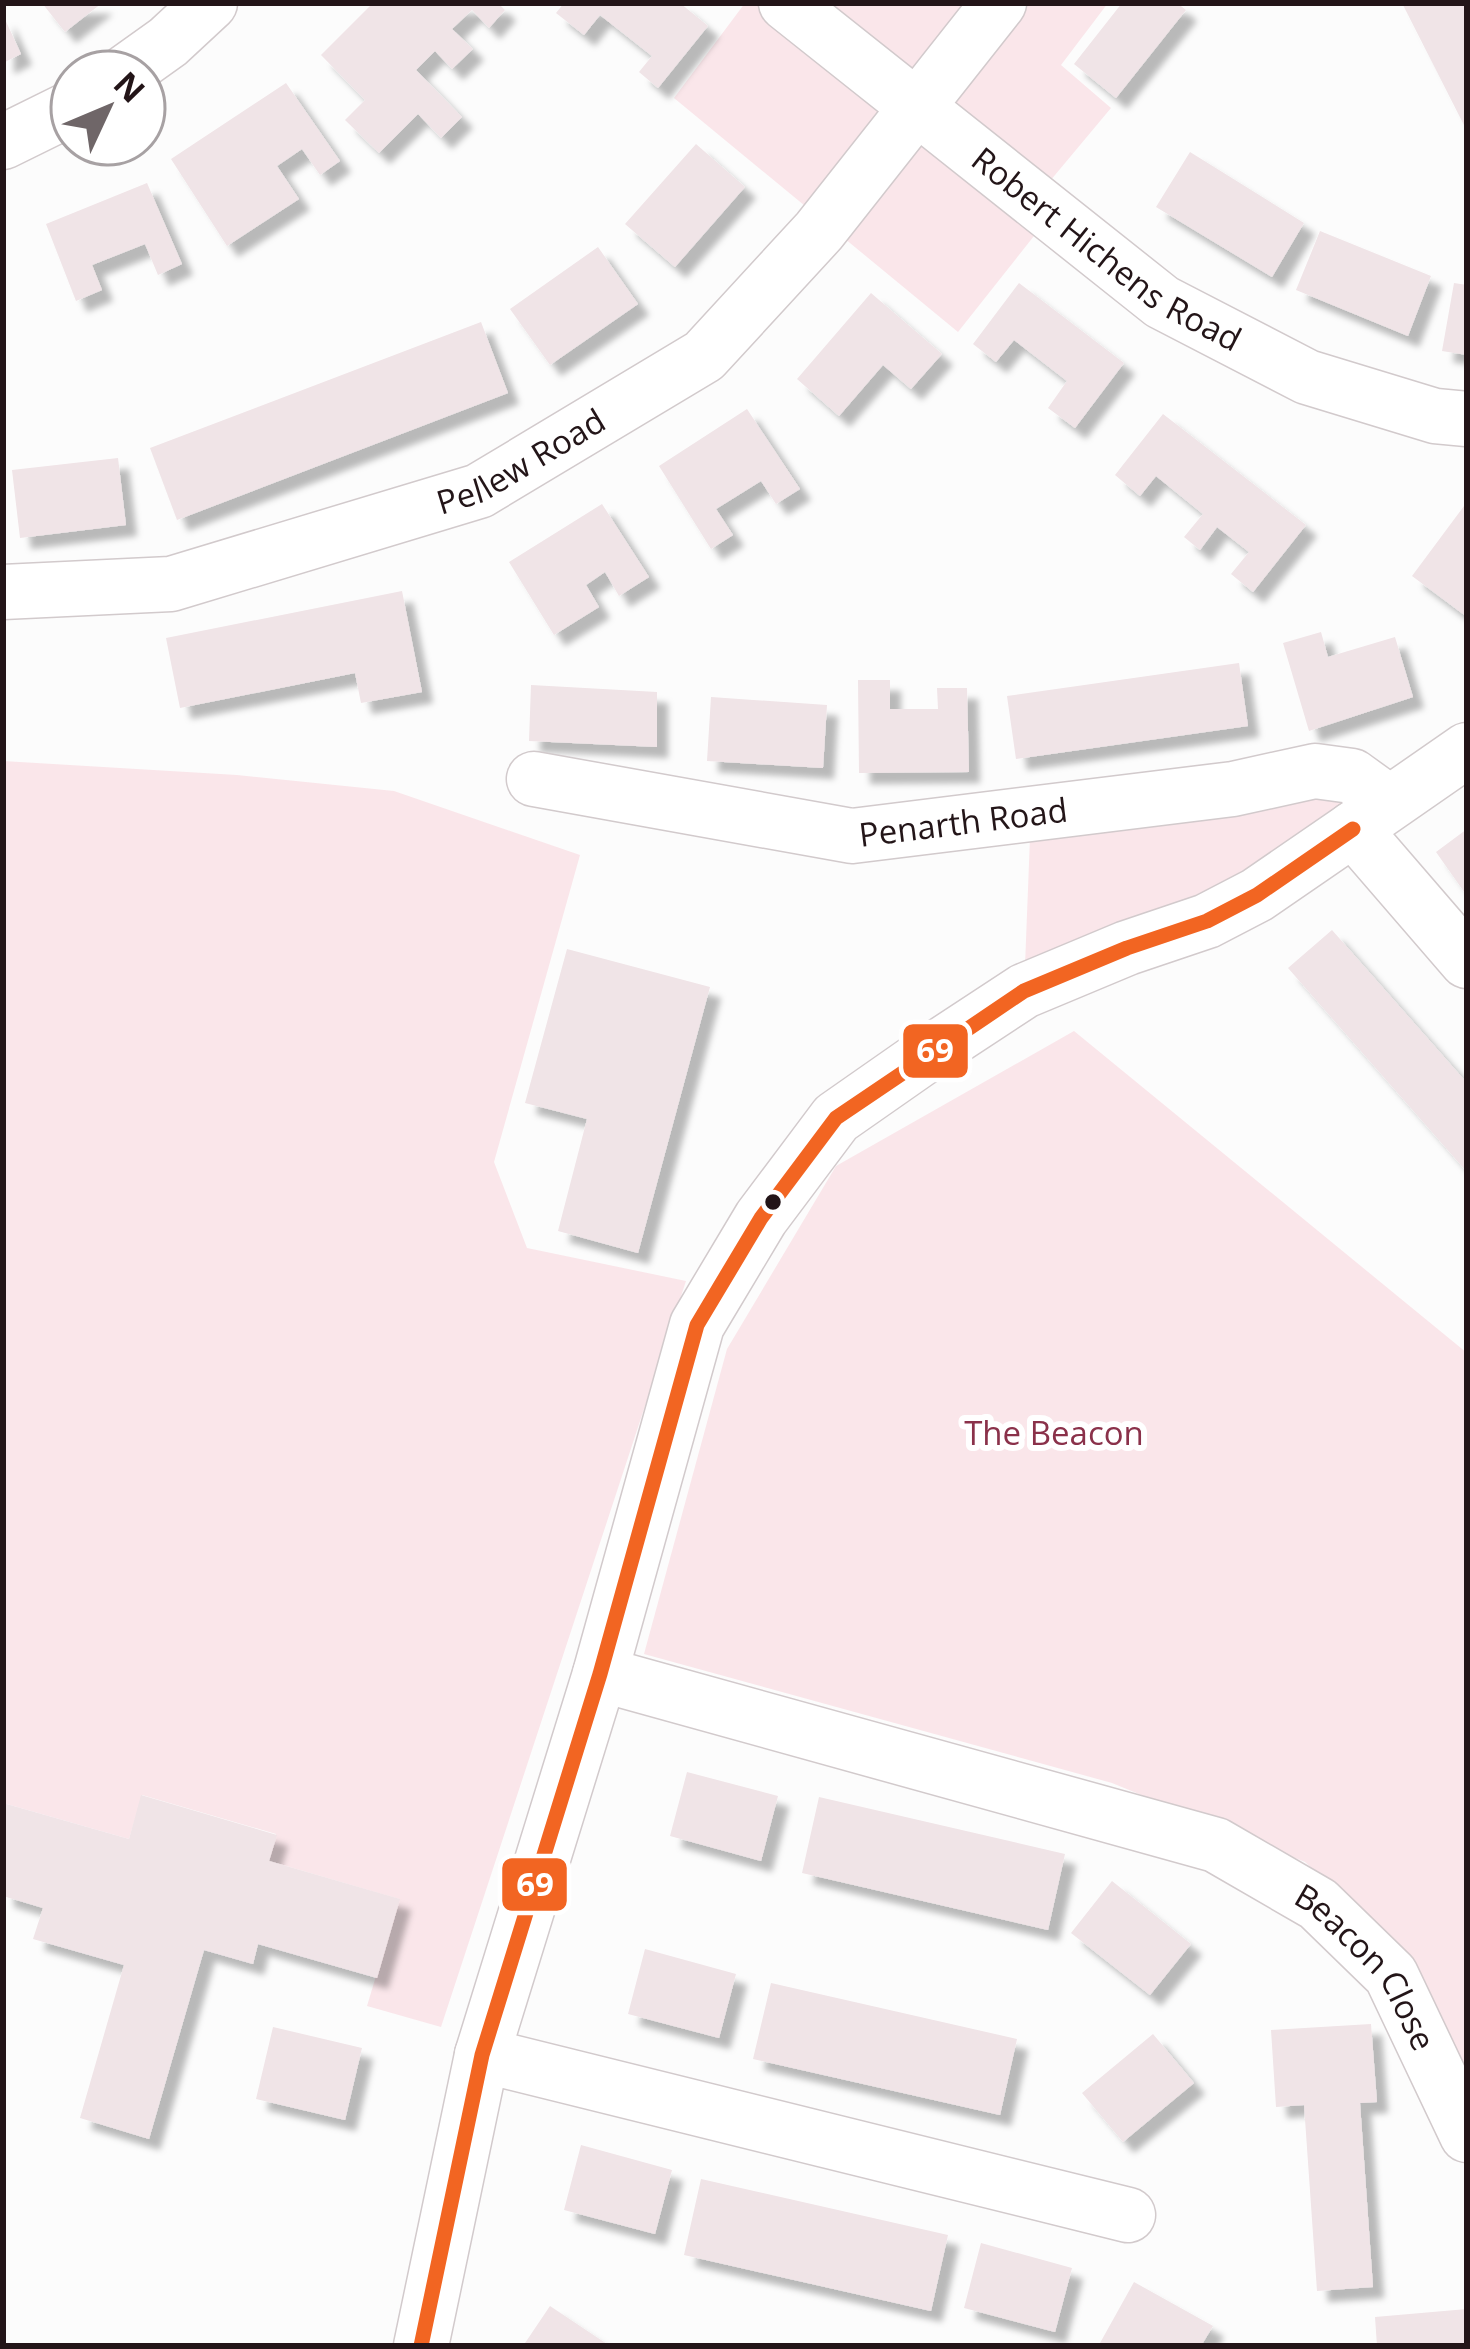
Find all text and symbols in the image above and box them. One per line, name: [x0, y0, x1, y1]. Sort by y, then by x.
north arrow: [48, 48, 168, 168]
text: N: [104, 62, 155, 112]
street label: Robert Hichens Road: [963, 136, 1249, 361]
street label: Pellew Road: [431, 398, 613, 525]
street label: Penarth Road: [856, 787, 1070, 857]
line badge: 69: [901, 1022, 970, 1080]
text: 69: [916, 1027, 954, 1072]
unlabelled marker: [762, 1191, 784, 1213]
park label: The Beacon: [964, 1410, 1144, 1455]
line badge: 69: [500, 1856, 569, 1913]
text: 69: [516, 1861, 554, 1906]
street label: Beacon Close: [1287, 1873, 1447, 2058]

